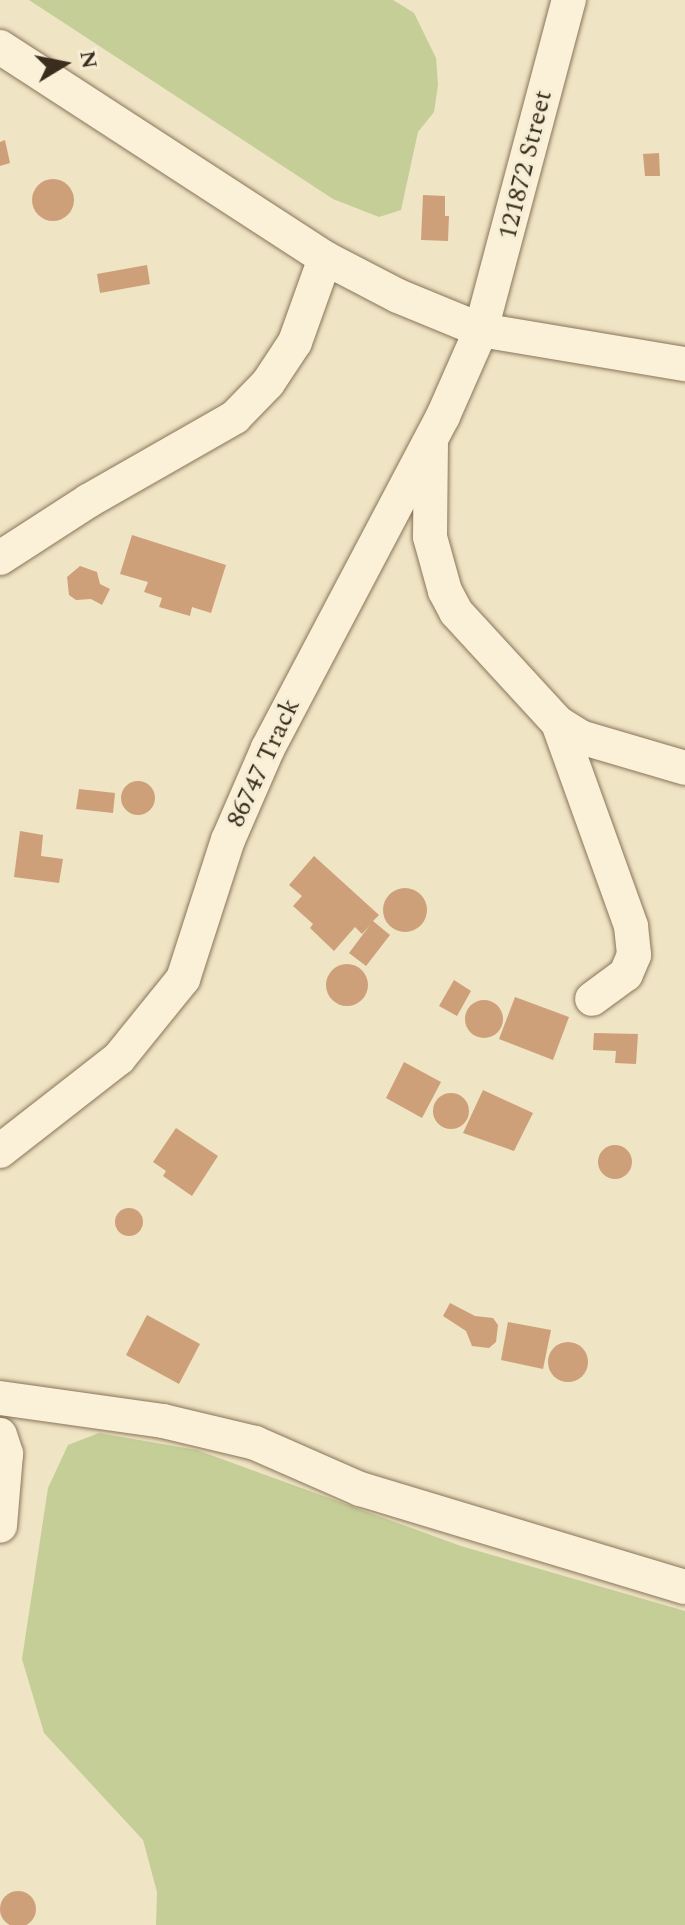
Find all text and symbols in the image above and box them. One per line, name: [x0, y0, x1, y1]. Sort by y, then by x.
north arrow: [24, 24, 104, 104]
text: N: [70, 48, 106, 71]
street label: 121872 Street: [492, 87, 560, 243]
street label: 86747 Track: [221, 694, 307, 832]

